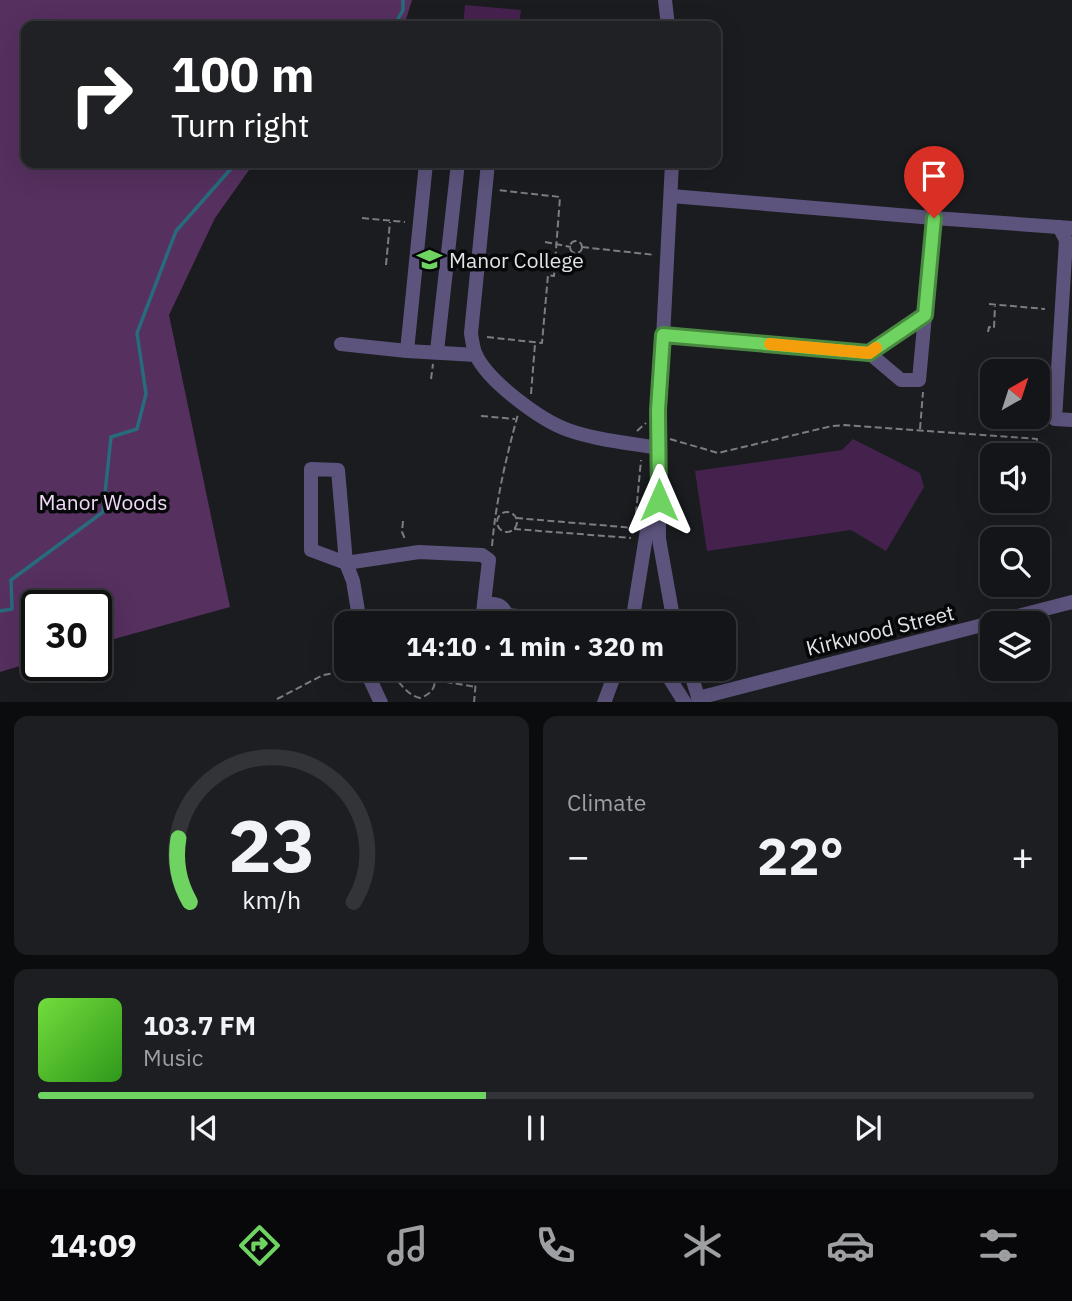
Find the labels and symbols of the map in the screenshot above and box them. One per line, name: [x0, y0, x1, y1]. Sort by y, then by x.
pin: [904, 146, 964, 218]
school or university icon: Manor College: [415, 246, 443, 274]
place label: Manor College: [449, 246, 584, 274]
north arrow: [980, 359, 1050, 429]
position arrow: [622, 463, 696, 537]
park label: Manor Woods: [39, 488, 167, 516]
speed limit sign: 30: [21, 590, 112, 681]
street label: Kirkwood Street: [803, 598, 957, 662]

